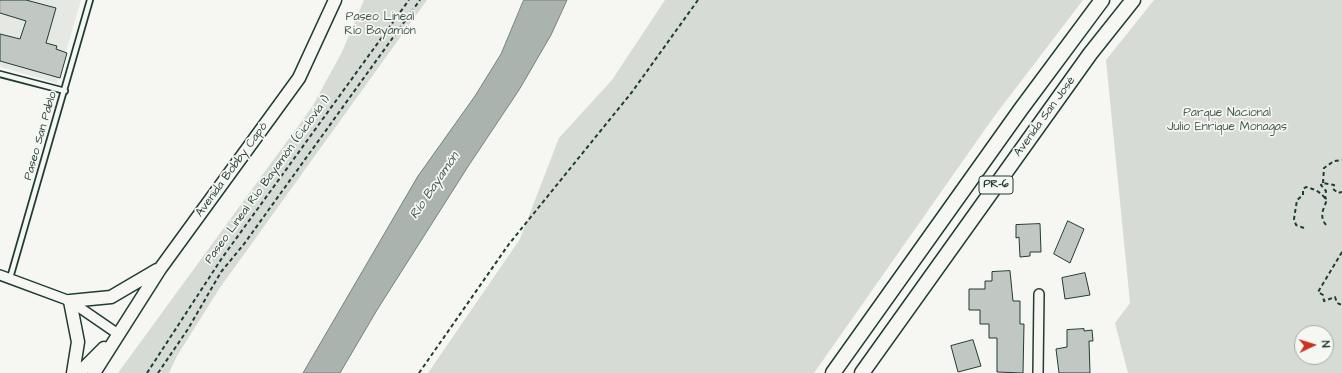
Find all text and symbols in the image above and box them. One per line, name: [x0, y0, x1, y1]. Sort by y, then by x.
park label: Paseo Lineal Río Bayamón: [344, 10, 416, 38]
street label: Avenida San José: [1011, 74, 1079, 160]
street label: Paseo San Pablo: [21, 90, 61, 182]
street label: Paseo Lineal Río Bayamón (Ciclovía 1): [202, 93, 334, 267]
park label: Parque Nacional Julio Enrique Monagas: [1167, 106, 1287, 134]
street label: Avenida Bobby Capó: [193, 120, 271, 220]
water label: Río Bayamón: [407, 150, 463, 222]
road number: PR-6: [979, 176, 1013, 194]
north arrow: [1294, 325, 1334, 365]
text: N: [1318, 340, 1333, 348]

